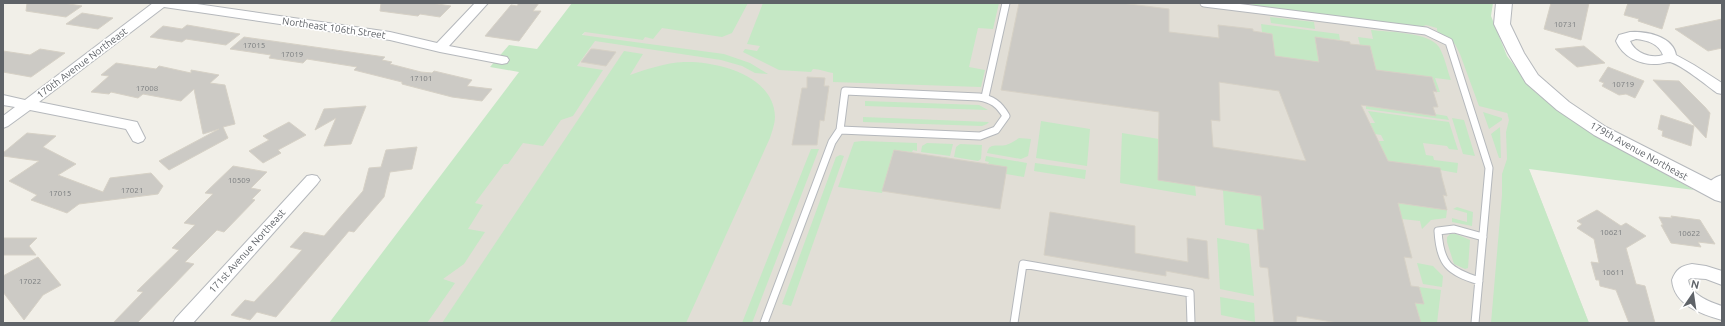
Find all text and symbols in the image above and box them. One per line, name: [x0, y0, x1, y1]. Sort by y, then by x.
street label: Northeast 106th Street: [282, 15, 387, 41]
house number: 10731: [1554, 20, 1576, 29]
street label: 170th Avenue Northeast: [35, 25, 129, 101]
house number: 17015: [243, 41, 265, 50]
house number: 17019: [281, 50, 303, 59]
house number: 17101: [410, 74, 432, 83]
house number: 10719: [1612, 80, 1634, 89]
house number: 17008: [136, 84, 159, 93]
street label: 179th Avenue Northeast: [1588, 119, 1690, 183]
house number: 10509: [228, 176, 250, 185]
house number: 17021: [121, 186, 143, 195]
house number: 17015: [49, 189, 71, 198]
street label: 171st Avenue Northeast: [207, 207, 288, 295]
house number: 10621: [1600, 228, 1622, 237]
house number: 10622: [1678, 229, 1700, 238]
house number: 10611: [1602, 268, 1624, 277]
north arrow: [1673, 274, 1713, 314]
house number: 17022: [19, 277, 41, 286]
text: N: [1690, 277, 1701, 291]

